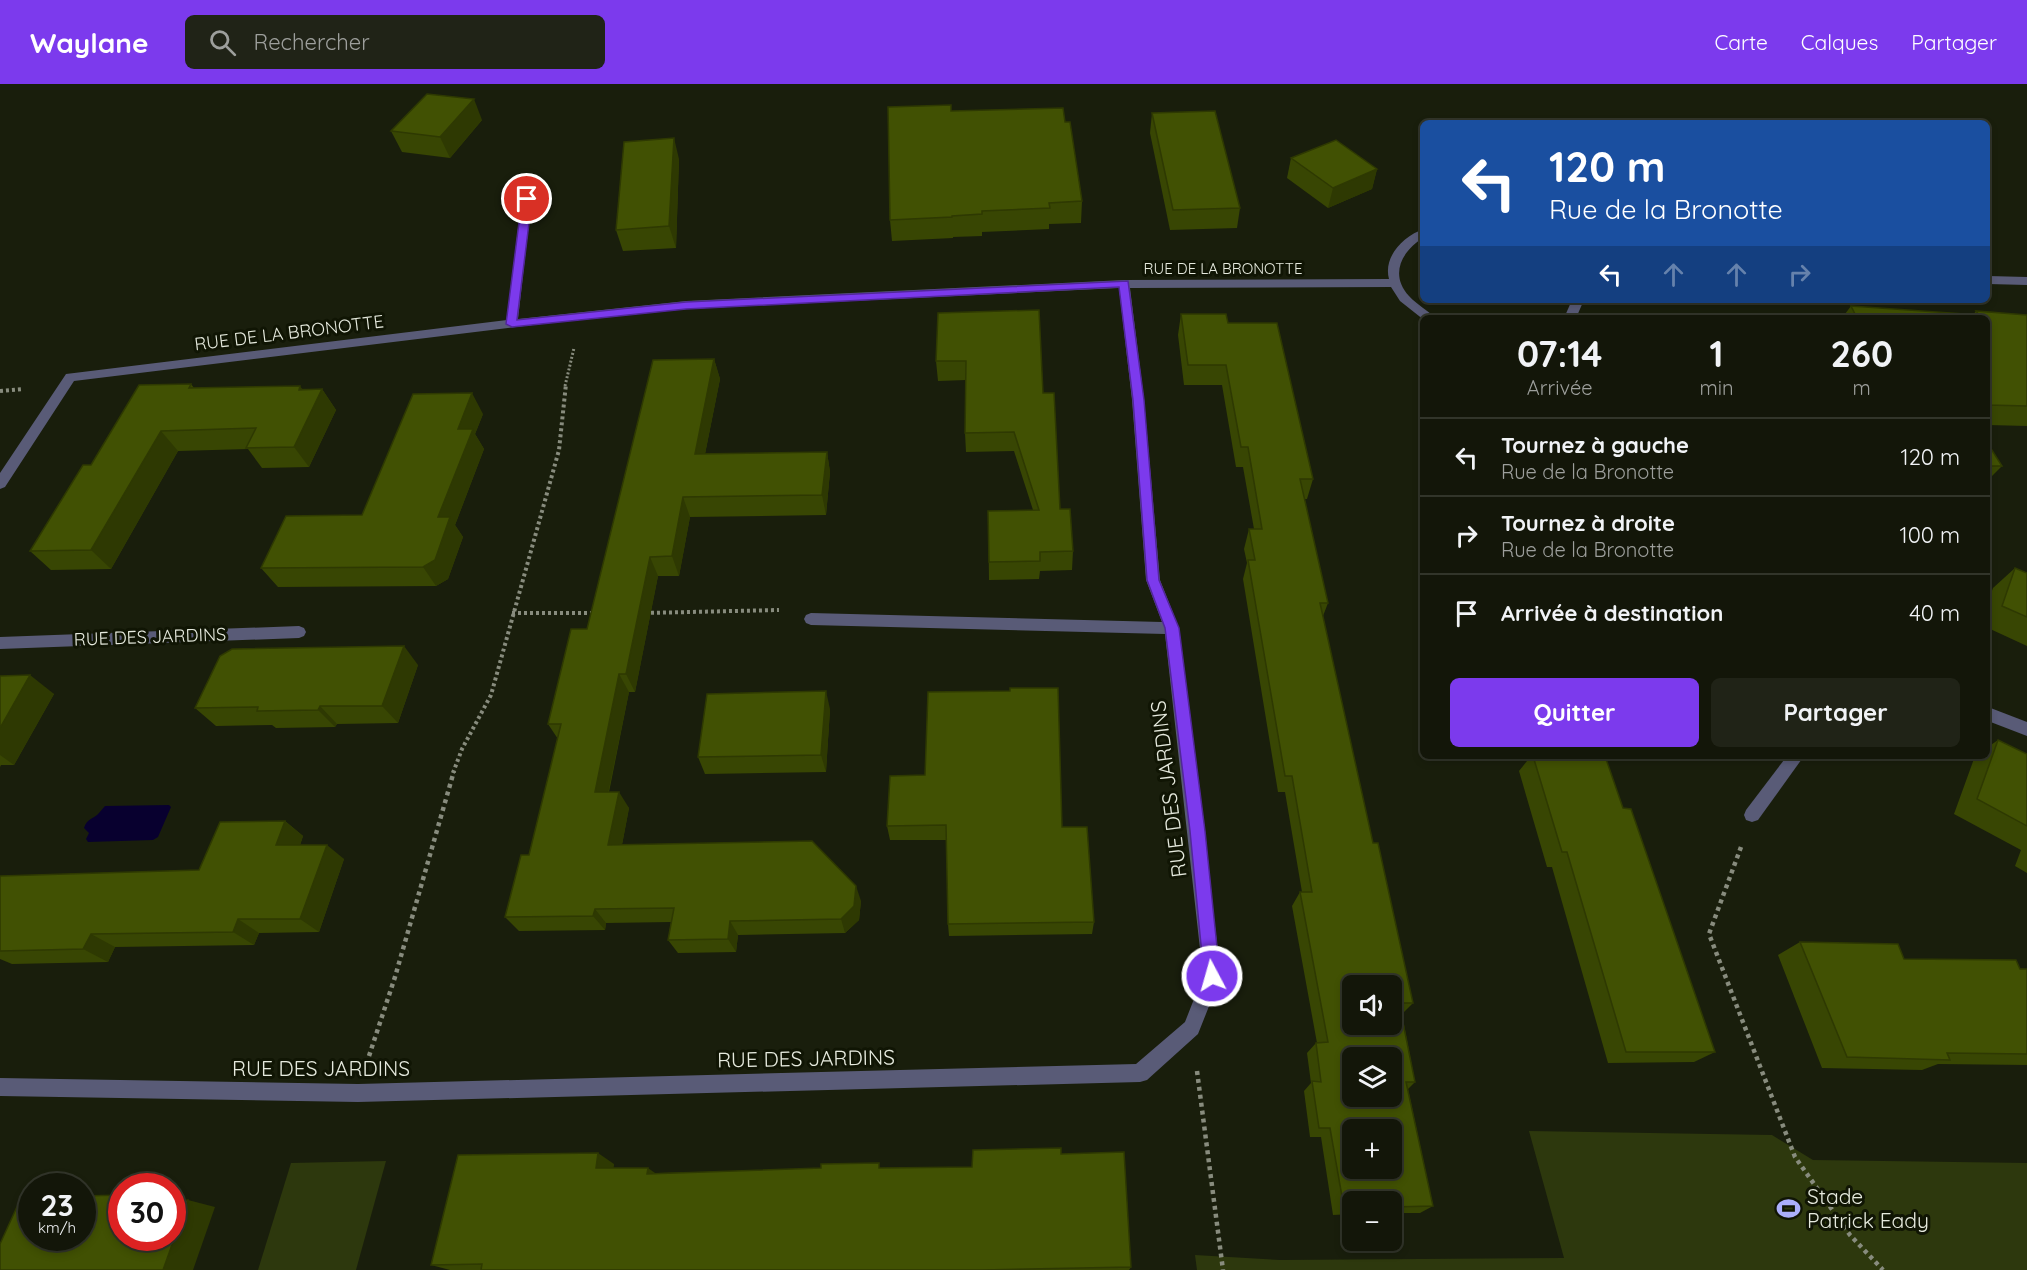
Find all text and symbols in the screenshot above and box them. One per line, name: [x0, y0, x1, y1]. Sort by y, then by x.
search box: [185, 15, 605, 69]
text: Waylane: [30, 25, 149, 60]
icon: search: [206, 26, 239, 59]
text: Rechercher: [254, 28, 370, 56]
text: Carte: [1714, 29, 1768, 55]
text: Calques: [1801, 29, 1878, 55]
text: Partager: [1911, 29, 1997, 55]
text: 120 m: [1549, 140, 1666, 193]
icon: left: [1450, 144, 1528, 222]
pin: [501, 173, 552, 224]
icon: arrive: [510, 182, 543, 215]
text: Rue de la Bronotte: [1549, 192, 1783, 226]
icon: left: [1594, 258, 1627, 291]
icon: ahead: [1657, 258, 1690, 291]
icon: ahead: [1720, 258, 1753, 291]
icon: right: [1783, 258, 1816, 291]
street label: RUE DE LA BRONOTTE: [1144, 259, 1302, 278]
street label: RUE DE LA BRONOTTE: [193, 309, 385, 356]
text: 07:14: [1517, 331, 1602, 376]
text: 1: [1709, 331, 1723, 376]
text: 260: [1830, 331, 1893, 376]
text: Arrivée: [1527, 375, 1593, 400]
text: min: [1699, 375, 1734, 400]
text: m: [1853, 375, 1871, 400]
text: Tournez à gauche: [1501, 431, 1689, 459]
icon: left: [1450, 441, 1483, 474]
text: 120 m: [1901, 443, 1960, 471]
text: Rue de la Bronotte: [1501, 459, 1674, 484]
text: Tournez à droite: [1501, 509, 1675, 537]
icon: right: [1450, 519, 1483, 552]
text: 100 m: [1900, 521, 1960, 549]
text: Rue de la Bronotte: [1501, 537, 1674, 562]
icon: arrive: [1450, 597, 1483, 630]
text: Arrivée à destination: [1501, 599, 1723, 627]
text: 40 m: [1909, 599, 1960, 627]
street label: RUE DES JARDINS: [73, 622, 227, 651]
button: Quitter: [1450, 678, 1699, 747]
button: Partager: [1711, 678, 1960, 747]
street label: RUE DES JARDINS: [1144, 699, 1192, 879]
position arrow: [1180, 944, 1244, 1008]
map controls: [1342, 975, 1402, 1251]
button: sound: [1342, 975, 1402, 1035]
street label: RUE DES JARDINS: [717, 1043, 895, 1073]
button: layers: [1342, 1047, 1402, 1107]
street label: RUE DES JARDINS: [232, 1055, 410, 1081]
button: +: [1342, 1119, 1402, 1179]
speed limit sign: 30: [108, 1173, 186, 1251]
place label: Stade Patrick Eady: [1807, 1183, 1929, 1233]
text: 23: [40, 1186, 74, 1224]
button: −: [1342, 1191, 1402, 1251]
sports icon: Stade Patrick Eady: [1776, 1196, 1802, 1222]
text: km/h: [38, 1218, 76, 1237]

